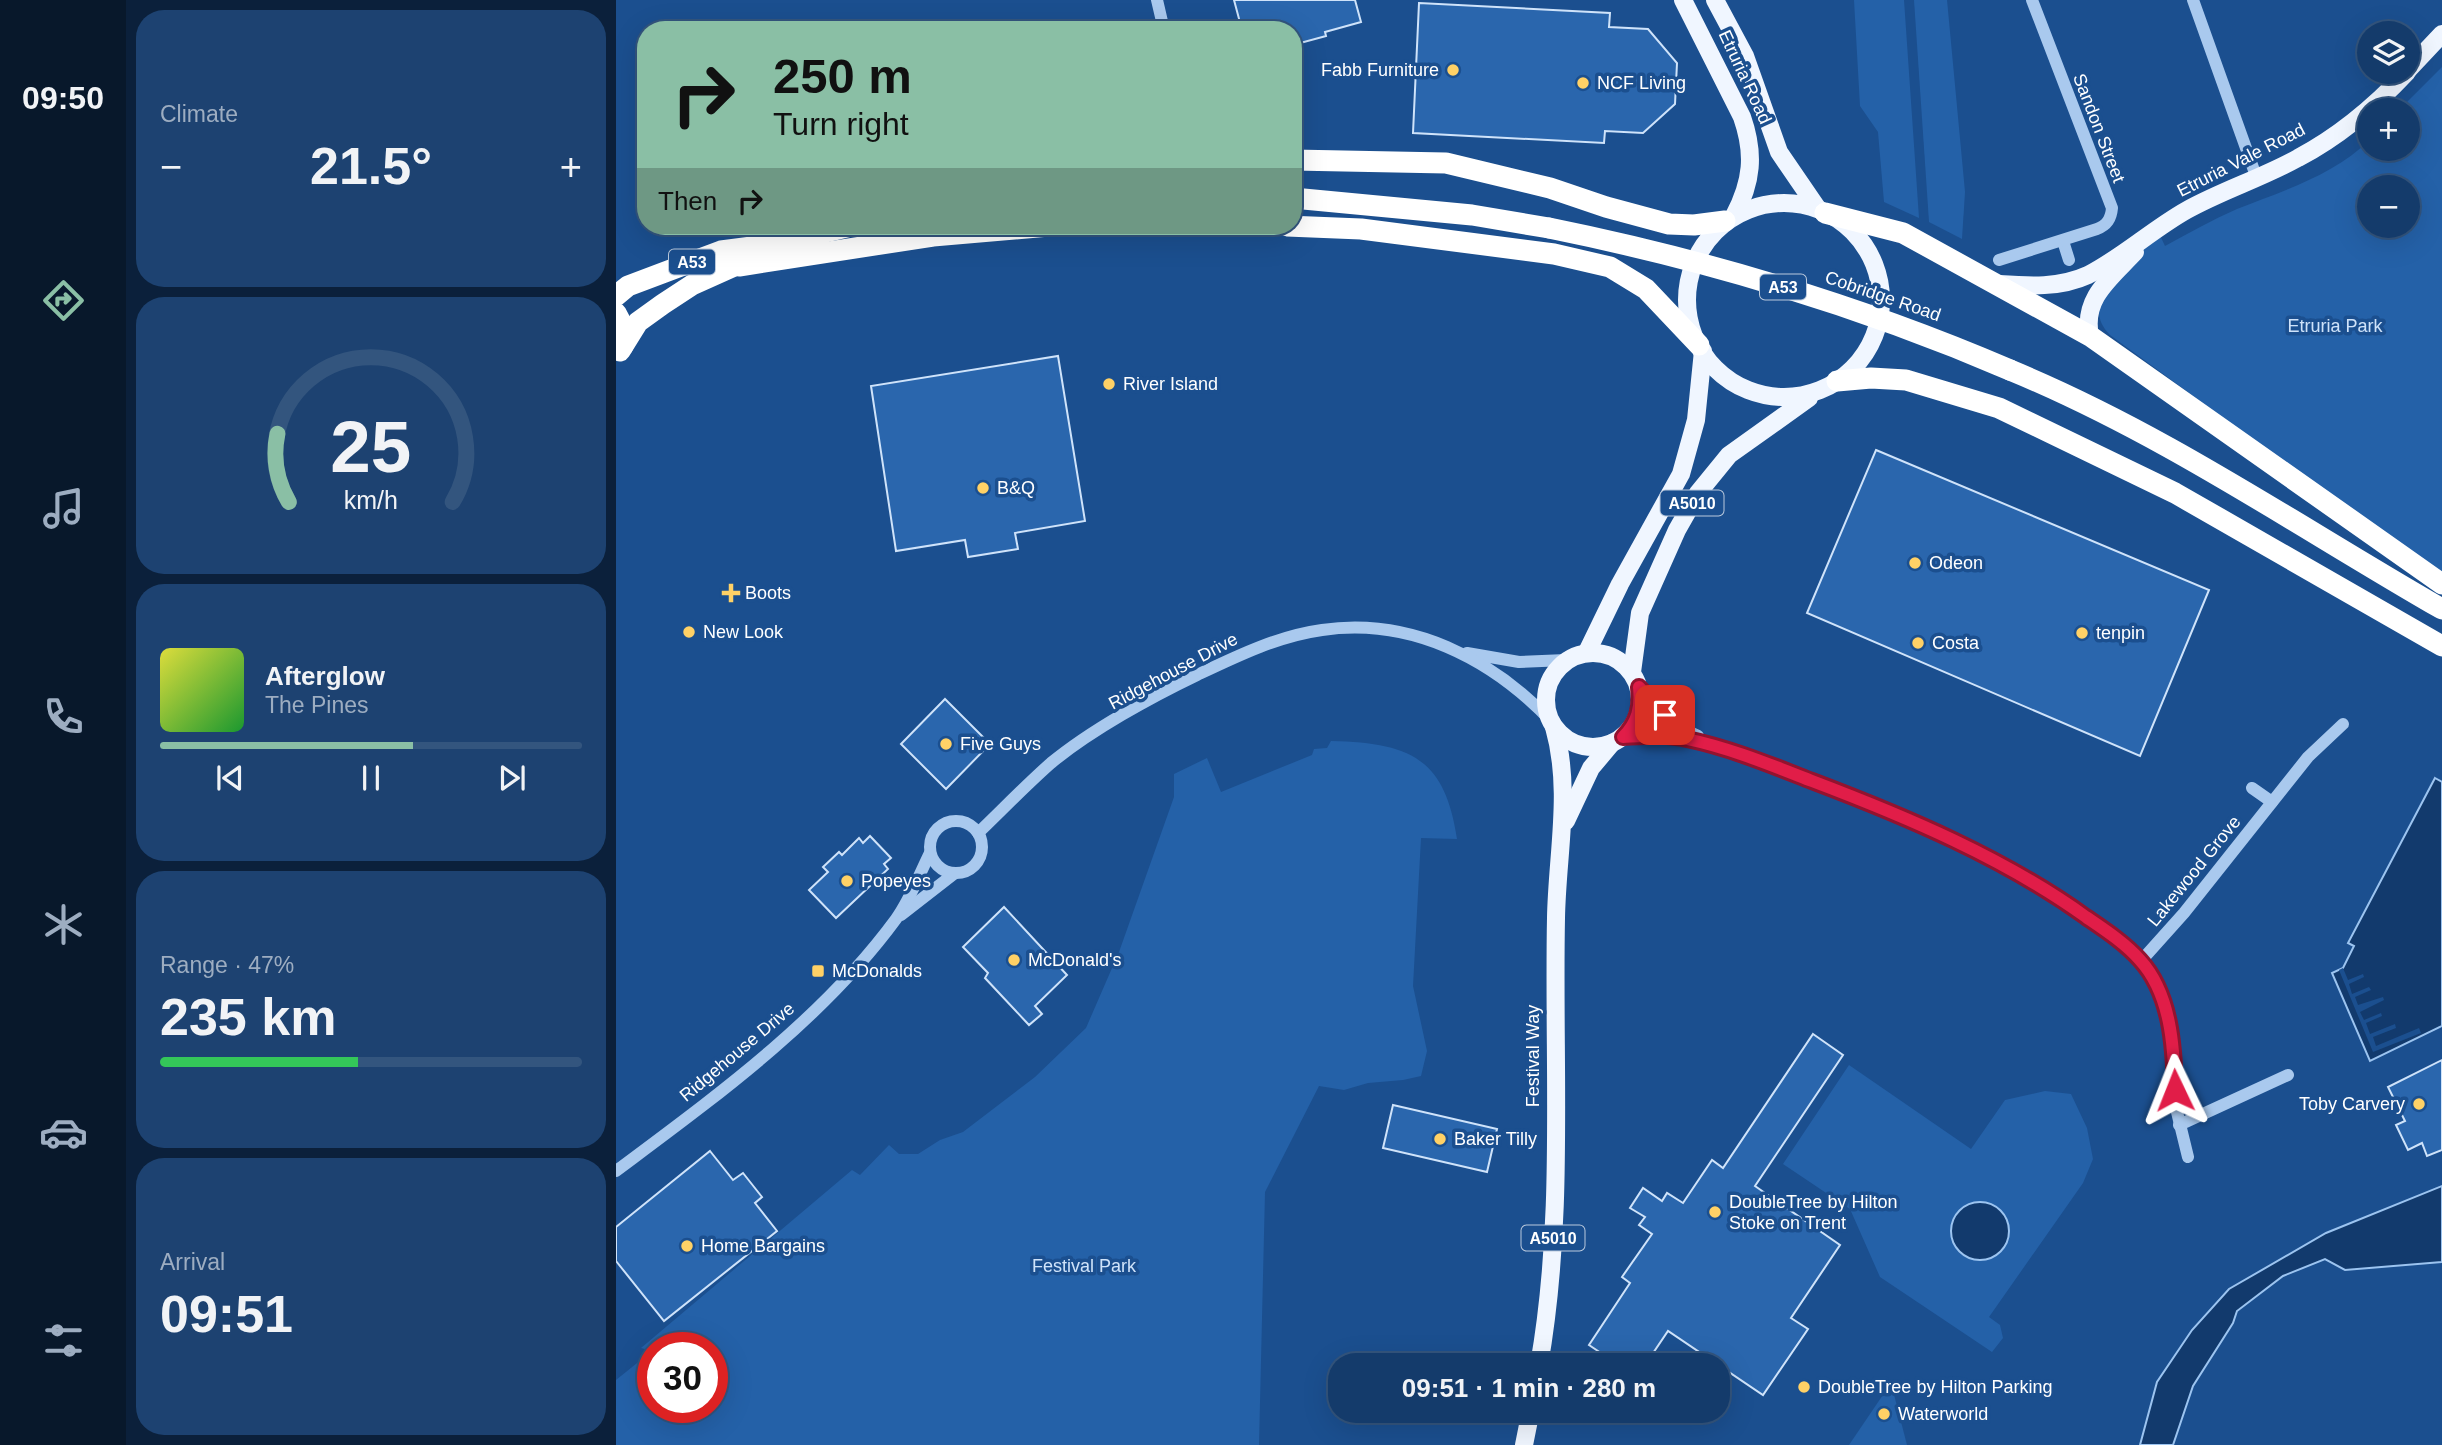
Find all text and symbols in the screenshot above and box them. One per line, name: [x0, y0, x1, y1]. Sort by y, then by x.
map controls: [2357, 21, 2420, 238]
button: layers: [2357, 21, 2420, 84]
street label: Etruria Road: [1715, 27, 1775, 127]
icon: right: [658, 49, 749, 140]
text: 250 m: [773, 49, 912, 103]
place label: Fabb Furniture: [1321, 60, 1439, 80]
marker: Fabb Furniture: [1445, 62, 1461, 78]
street label: Sandon Street: [2069, 71, 2129, 185]
place label: NCF Living: [1597, 73, 1686, 93]
marker: NCF Living: [1575, 75, 1591, 91]
text: 09:50: [22, 80, 104, 116]
button: +: [2357, 98, 2420, 161]
text: Climate: [160, 101, 238, 127]
text: Turn right: [773, 106, 909, 142]
street label: Etruria Vale Road: [2174, 119, 2308, 201]
text: 21.5°: [310, 137, 432, 195]
text: −: [160, 146, 182, 188]
text: +: [560, 146, 582, 188]
button: −: [2357, 175, 2420, 238]
icon: right: [731, 182, 769, 220]
text: Then: [658, 186, 717, 216]
road number: A53: [669, 250, 715, 274]
street label: Cobridge Road: [1823, 267, 1943, 325]
road number: A53: [1760, 274, 1806, 300]
icon: directions: [39, 276, 88, 325]
park label: Etruria Park: [2287, 316, 2384, 336]
place label: River Island: [1123, 374, 1218, 394]
marker: River Island: [1101, 376, 1117, 392]
text: 25: [331, 406, 411, 487]
place label: B&Q: [997, 478, 1035, 498]
marker: B&Q: [975, 480, 991, 496]
icon: music: [39, 484, 88, 533]
text: km/h: [344, 485, 398, 513]
road number: A5010: [1660, 490, 1724, 516]
place label: Odeon: [1929, 553, 1983, 573]
marker: Odeon: [1907, 555, 1923, 571]
place label: Boots: [745, 583, 791, 603]
marker: Boots: [723, 585, 739, 601]
place label: New Look: [703, 622, 784, 642]
place label: tenpin: [2096, 623, 2145, 643]
marker: New Look: [681, 624, 697, 640]
marker: tenpin: [2074, 625, 2090, 641]
street label: Ridgehouse Drive: [1105, 629, 1241, 713]
place label: Costa: [1932, 633, 1980, 653]
marker: Costa: [1910, 635, 1926, 651]
text: Afterglow: [265, 661, 385, 691]
pin: [1635, 685, 1695, 745]
icon: phone: [39, 692, 88, 741]
text: The Pines: [265, 692, 369, 718]
icon: arrive: [1646, 696, 1684, 734]
place label: Five Guys: [960, 734, 1041, 754]
marker: Five Guys: [938, 736, 954, 752]
icon: previous: [211, 759, 249, 797]
icon: pause: [352, 759, 390, 797]
icon: next: [493, 759, 531, 797]
street label: Lakewood Grove: [2143, 812, 2245, 930]
place label: Popeyes: [861, 871, 931, 891]
marker: Popeyes: [839, 873, 855, 889]
icon: climate: [39, 900, 88, 949]
place label: McDonald's: [1028, 950, 1121, 970]
text: Range · 47%: [160, 952, 294, 978]
marker: McDonald's: [1006, 952, 1022, 968]
place label: McDonalds: [832, 961, 922, 981]
marker: McDonalds: [810, 963, 826, 979]
text: 235 km: [160, 988, 336, 1046]
street label: Ridgehouse Drive: [676, 998, 798, 1106]
street label: Festival Way: [1523, 1005, 1543, 1107]
position arrow: [2138, 1053, 2212, 1127]
place label: Toby Carvery: [2299, 1094, 2405, 1114]
marker: Toby Carvery: [2411, 1096, 2427, 1112]
icon: car: [39, 1108, 88, 1157]
place label: Baker Tilly: [1454, 1129, 1537, 1149]
marker: Baker Tilly: [1432, 1131, 1448, 1147]
place label: DoubleTree by Hilton Stoke on Trent: [1729, 1192, 1897, 1233]
marker: DoubleTree by Hilton Stoke on Trent: [1707, 1204, 1723, 1220]
road number: A5010: [1522, 1226, 1584, 1250]
place label: Home Bargains: [701, 1236, 825, 1256]
marker: Home Bargains: [679, 1238, 695, 1254]
text: Arrival: [160, 1249, 225, 1275]
park label: Festival Park: [1032, 1256, 1137, 1276]
text: 09:51: [160, 1285, 293, 1343]
icon: filters: [39, 1316, 88, 1365]
speed limit sign: 30: [637, 1332, 728, 1423]
text: 09:51 · 1 min · 280 m: [1402, 1373, 1656, 1403]
place label: DoubleTree by Hilton Parking: [1818, 1377, 2052, 1397]
marker: DoubleTree by Hilton Parking: [1796, 1379, 1812, 1395]
place label: Waterworld: [1898, 1404, 1988, 1424]
marker: Waterworld: [1876, 1406, 1892, 1422]

